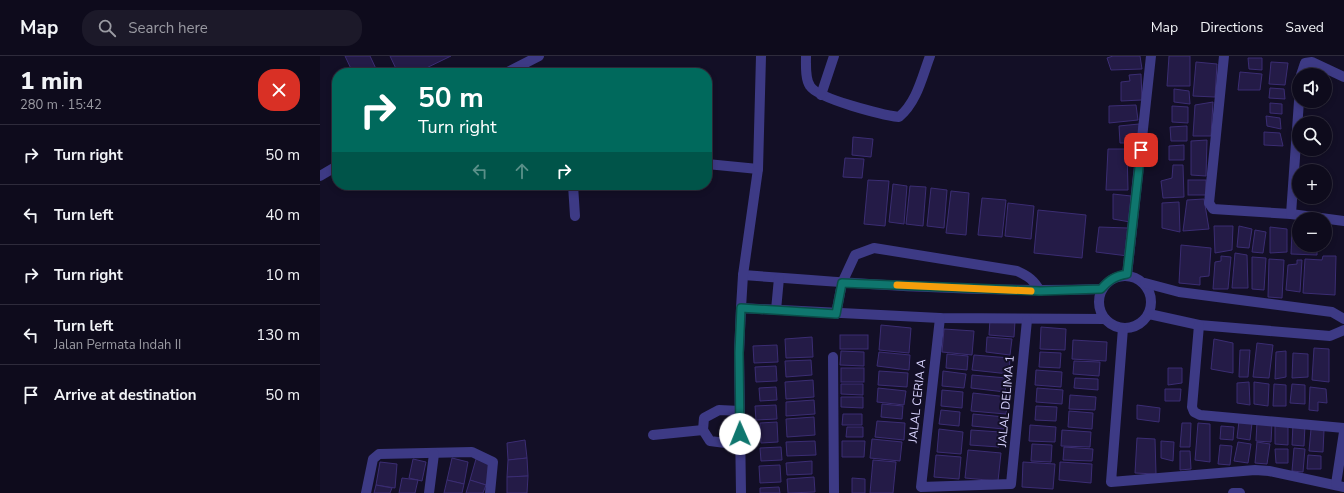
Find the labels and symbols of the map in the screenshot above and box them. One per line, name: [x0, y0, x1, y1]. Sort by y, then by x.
pin: [1124, 133, 1158, 167]
street label: JALAL DELIMA 1: [994, 354, 1018, 449]
street label: JALAL CERIA A: [905, 358, 929, 445]
position arrow: [719, 413, 761, 455]

